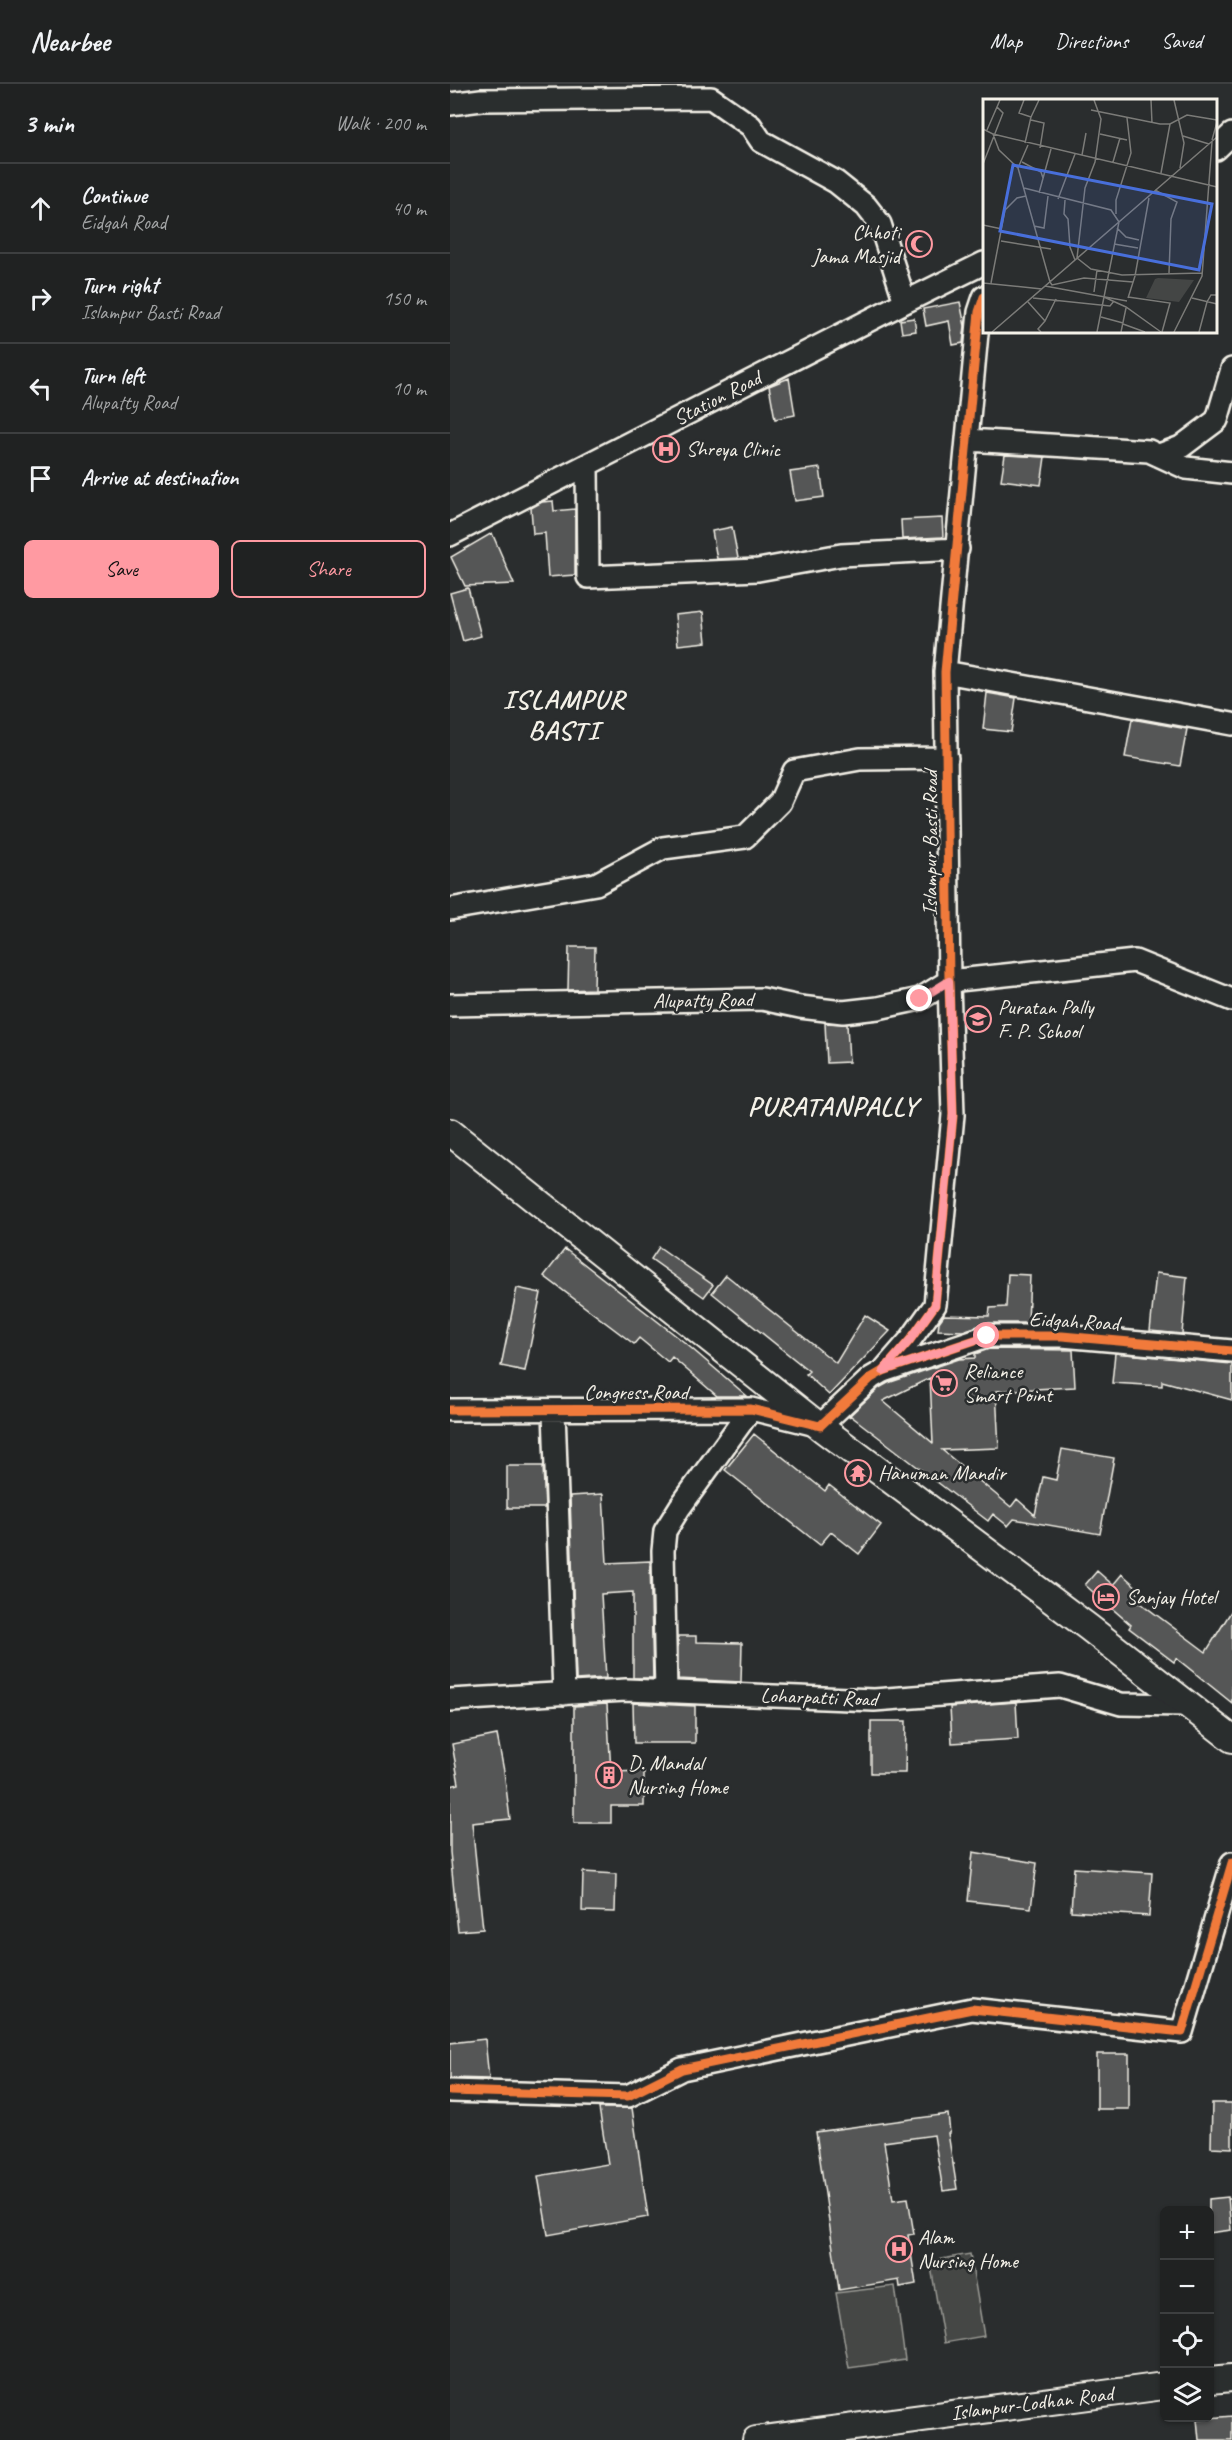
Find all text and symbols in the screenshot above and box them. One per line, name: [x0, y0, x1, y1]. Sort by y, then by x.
text: Nearbee: [30, 24, 110, 59]
text: Map: [990, 28, 1022, 54]
text: Directions: [1055, 28, 1128, 54]
text: Saved: [1161, 28, 1202, 54]
inset map: [983, 99, 1217, 333]
text: 3 min: [24, 107, 74, 140]
text: Walk · 200 m: [336, 111, 426, 136]
text: Continue: [81, 182, 147, 210]
icon: ahead: [24, 192, 57, 225]
text: 40 m: [392, 196, 426, 221]
text: Eidgah Road: [81, 210, 166, 235]
place label: Chhoti Jama Masjid: [811, 219, 904, 269]
mosque icon: Chhoti Jama Masjid: [904, 229, 934, 259]
text: Turn right: [81, 272, 158, 300]
icon: right: [24, 282, 57, 315]
text: 150 m: [383, 286, 426, 311]
text: Islampur Basti Road: [81, 300, 220, 325]
text: Turn left: [81, 362, 145, 390]
street label: Station Road: [669, 363, 768, 431]
icon: left: [24, 372, 57, 405]
text: 10 m: [392, 376, 426, 401]
text: Alupatty Road: [81, 390, 177, 415]
hospital icon: Shreya Clinic: [651, 434, 681, 464]
place label: Shreya Clinic: [686, 436, 781, 462]
icon: arrive: [24, 462, 57, 495]
text: Arrive at destination: [81, 464, 238, 492]
button: Save: [24, 540, 219, 598]
button: Share: [231, 540, 426, 598]
district label: ISLAMPUR BASTI: [503, 682, 628, 747]
street label: Islampur Basti Road: [917, 766, 943, 916]
route end: [906, 985, 932, 1011]
street label: Alupatty Road: [653, 986, 756, 1014]
place label: Puratan Pally F. P. School: [998, 994, 1095, 1044]
school or university icon: Puratan Pally F. P. School: [963, 1004, 993, 1034]
district label: PURATANPALLY: [748, 1089, 922, 1123]
street label: Eidgah Road: [1029, 1306, 1123, 1337]
route start: [973, 1322, 999, 1348]
place label: Reliance Smart Point: [964, 1358, 1054, 1408]
supermarket icon: Reliance Smart Point: [929, 1368, 959, 1398]
street label: Congress Road: [584, 1379, 691, 1405]
temple icon: Hanuman Mandir: [843, 1458, 873, 1488]
place label: Hanuman Mandir: [878, 1460, 1007, 1486]
hotel icon: Sanjay Hotel: [1091, 1582, 1121, 1612]
place label: Sanjay Hotel: [1126, 1584, 1220, 1610]
street label: Loharpatti Road: [760, 1682, 881, 1712]
place label: D. Mandal Nursing Home: [628, 1750, 730, 1800]
building icon: D. Mandal Nursing Home: [594, 1760, 624, 1790]
map controls: [1160, 2206, 1214, 2422]
button: +: [1160, 2206, 1214, 2260]
place label: Alam Nursing Home: [918, 2224, 1020, 2274]
hospital icon: Alam Nursing Home: [884, 2234, 914, 2264]
button: −: [1160, 2260, 1214, 2314]
button: locate: [1160, 2314, 1214, 2368]
button: layers: [1160, 2368, 1214, 2422]
street label: Islampur-Lodhan Road: [950, 2380, 1118, 2426]

